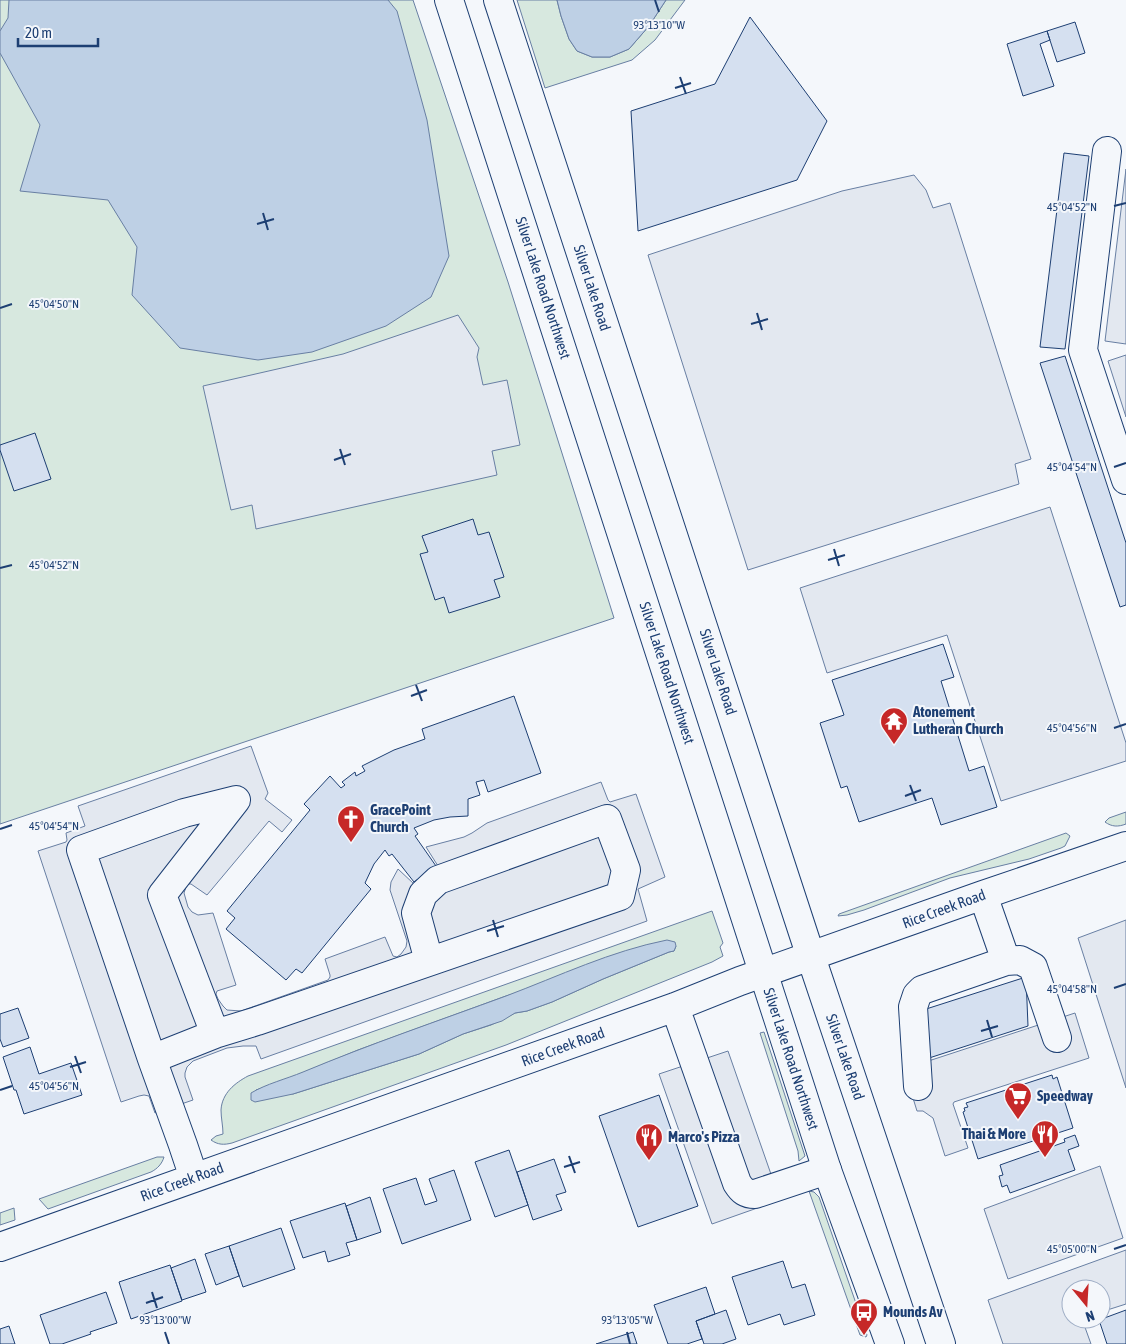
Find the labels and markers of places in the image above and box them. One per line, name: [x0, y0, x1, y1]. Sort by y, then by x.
place label: Atonement Lutheran Church: [912, 703, 1003, 737]
temple icon: Atonement Lutheran Church: [879, 706, 909, 745]
place label: GracePoint Church: [370, 801, 431, 835]
church icon: GracePoint Church: [336, 804, 366, 843]
supermarket icon: Speedway: [1003, 1081, 1033, 1120]
place label: Speedway: [1037, 1087, 1094, 1104]
restaurant icon: Thai & More: [1030, 1119, 1060, 1158]
restaurant icon: Marco's Pizza: [634, 1122, 664, 1161]
place label: Thai & More: [962, 1125, 1026, 1142]
place label: Marco's Pizza: [668, 1128, 740, 1145]
bus stop icon: Mounds Av: [849, 1297, 879, 1336]
place label: Mounds Av: [883, 1303, 943, 1320]

